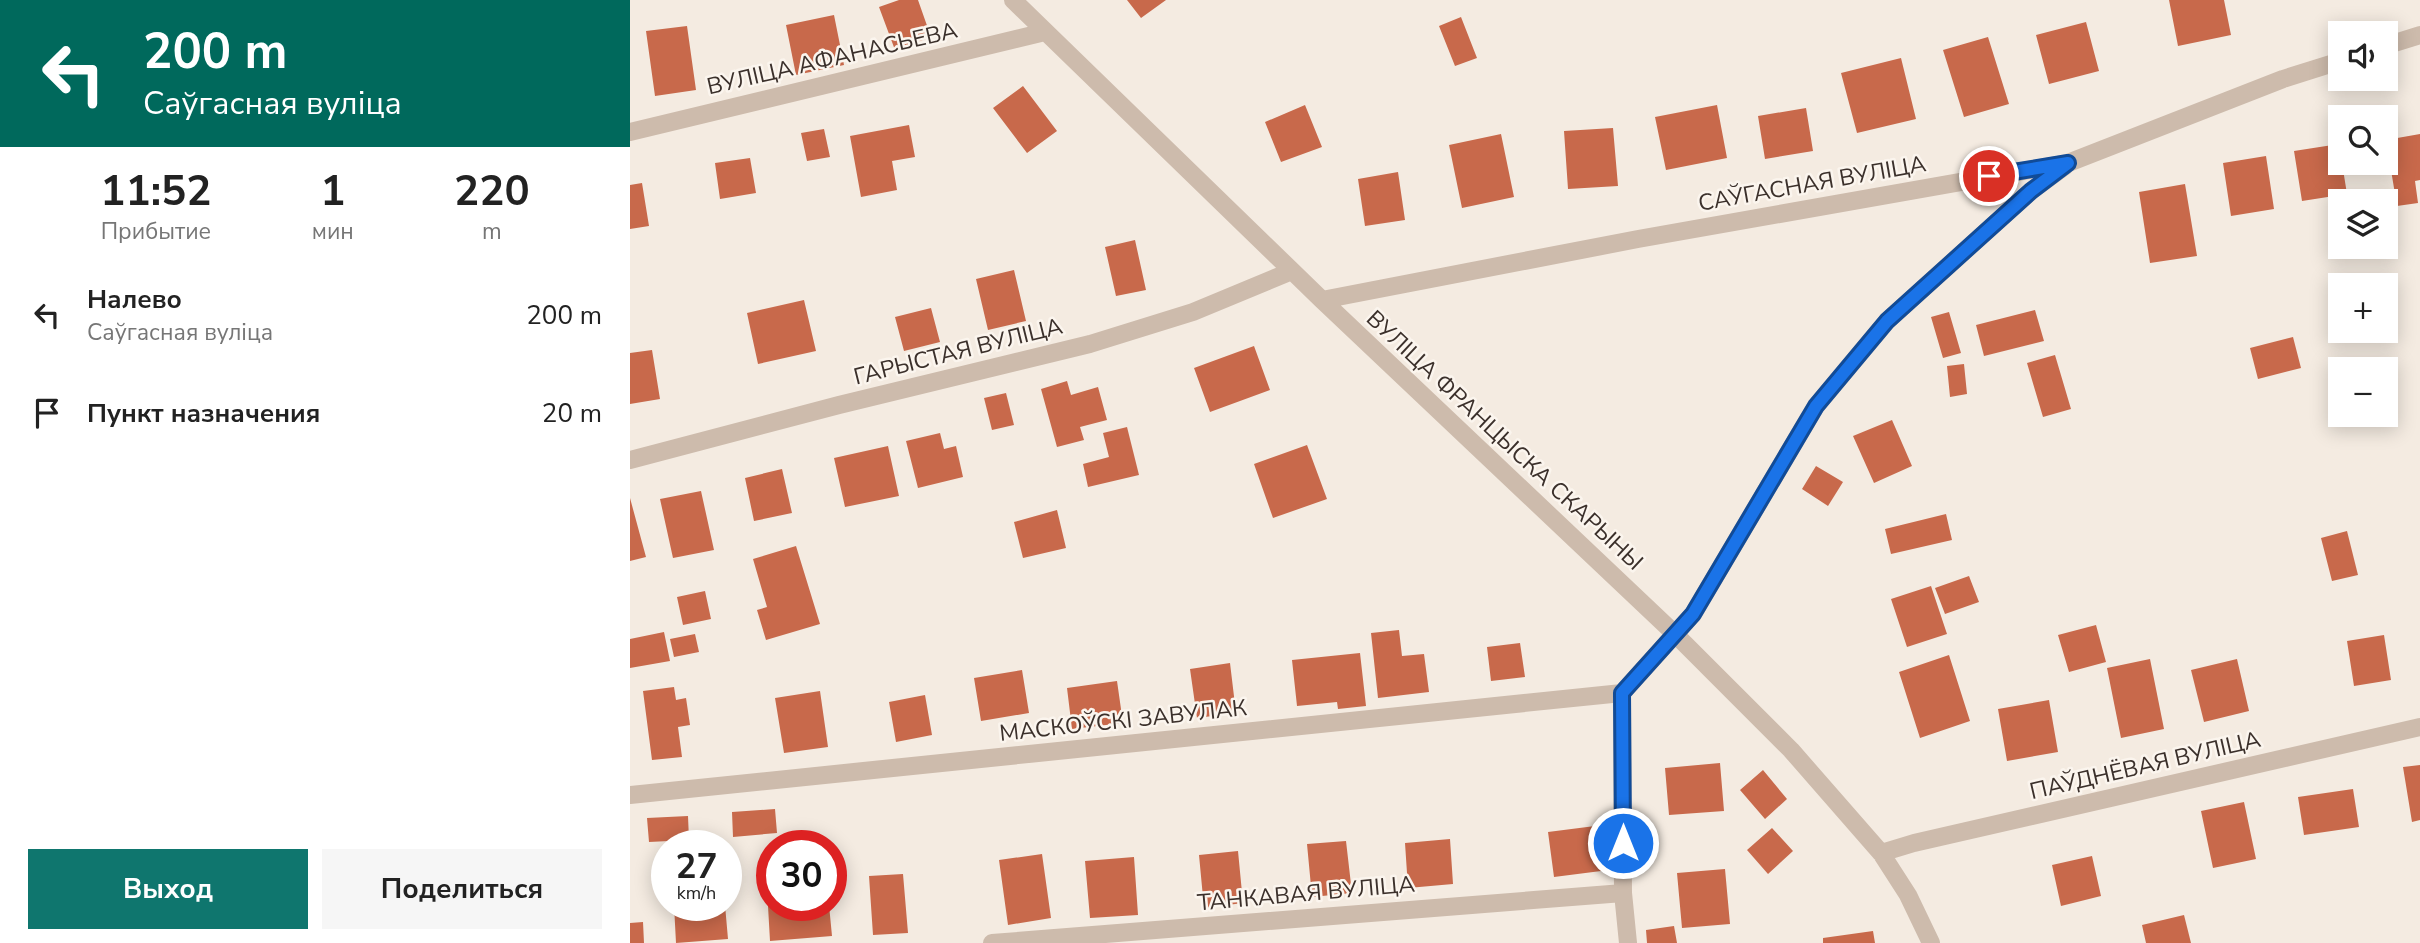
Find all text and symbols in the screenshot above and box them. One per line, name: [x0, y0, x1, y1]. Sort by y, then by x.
street label: ВУЛІЦА АФАНАСЬЕВА: [704, 15, 961, 102]
text: 200 m: [143, 18, 287, 85]
map controls: [2328, 21, 2398, 427]
button: sound: [2328, 21, 2398, 91]
icon: left: [28, 28, 119, 119]
text: Саўгасная вуліца: [143, 82, 402, 125]
button: search: [2328, 105, 2398, 175]
pin: [1959, 146, 2019, 206]
street label: САЎГАСНАЯ ВУЛІЦА: [1696, 148, 1929, 219]
icon: arrive: [1970, 157, 2008, 195]
text: 11:52: [100, 163, 211, 220]
text: 1: [320, 163, 345, 220]
text: 220: [454, 163, 530, 220]
button: layers: [2328, 189, 2398, 259]
text: Прибытие: [101, 216, 211, 247]
text: мин: [312, 216, 354, 247]
text: m: [482, 216, 502, 247]
button: +: [2328, 273, 2398, 343]
text: Налево: [87, 282, 182, 317]
icon: left: [28, 296, 66, 334]
text: 200 m: [526, 298, 602, 333]
street label: ВУЛІЦА ФРАНЦЫСКА СКАРЫНЫ: [1359, 303, 1650, 577]
street label: ГАРЫСТАЯ ВУЛІЦА: [850, 310, 1066, 392]
text: Саўгасная вуліца: [87, 317, 273, 348]
button: −: [2328, 357, 2398, 427]
icon: arrive: [28, 394, 66, 432]
text: Пункт назначения: [87, 396, 320, 431]
text: 20 m: [542, 396, 602, 431]
street label: МАСКОЎСКІ ЗАВУЛАК: [998, 692, 1249, 749]
street label: ПАЎДНЁВАЯ ВУЛІЦА: [2027, 724, 2264, 807]
position arrow: [1586, 806, 1660, 880]
speed limit sign: 30: [756, 830, 847, 921]
text: 27: [675, 843, 718, 890]
button: Выход: [28, 849, 308, 929]
button: Поделиться: [322, 849, 602, 929]
street label: ТАНКАВАЯ ВУЛІЦА: [1196, 869, 1416, 918]
text: km/h: [677, 881, 716, 905]

